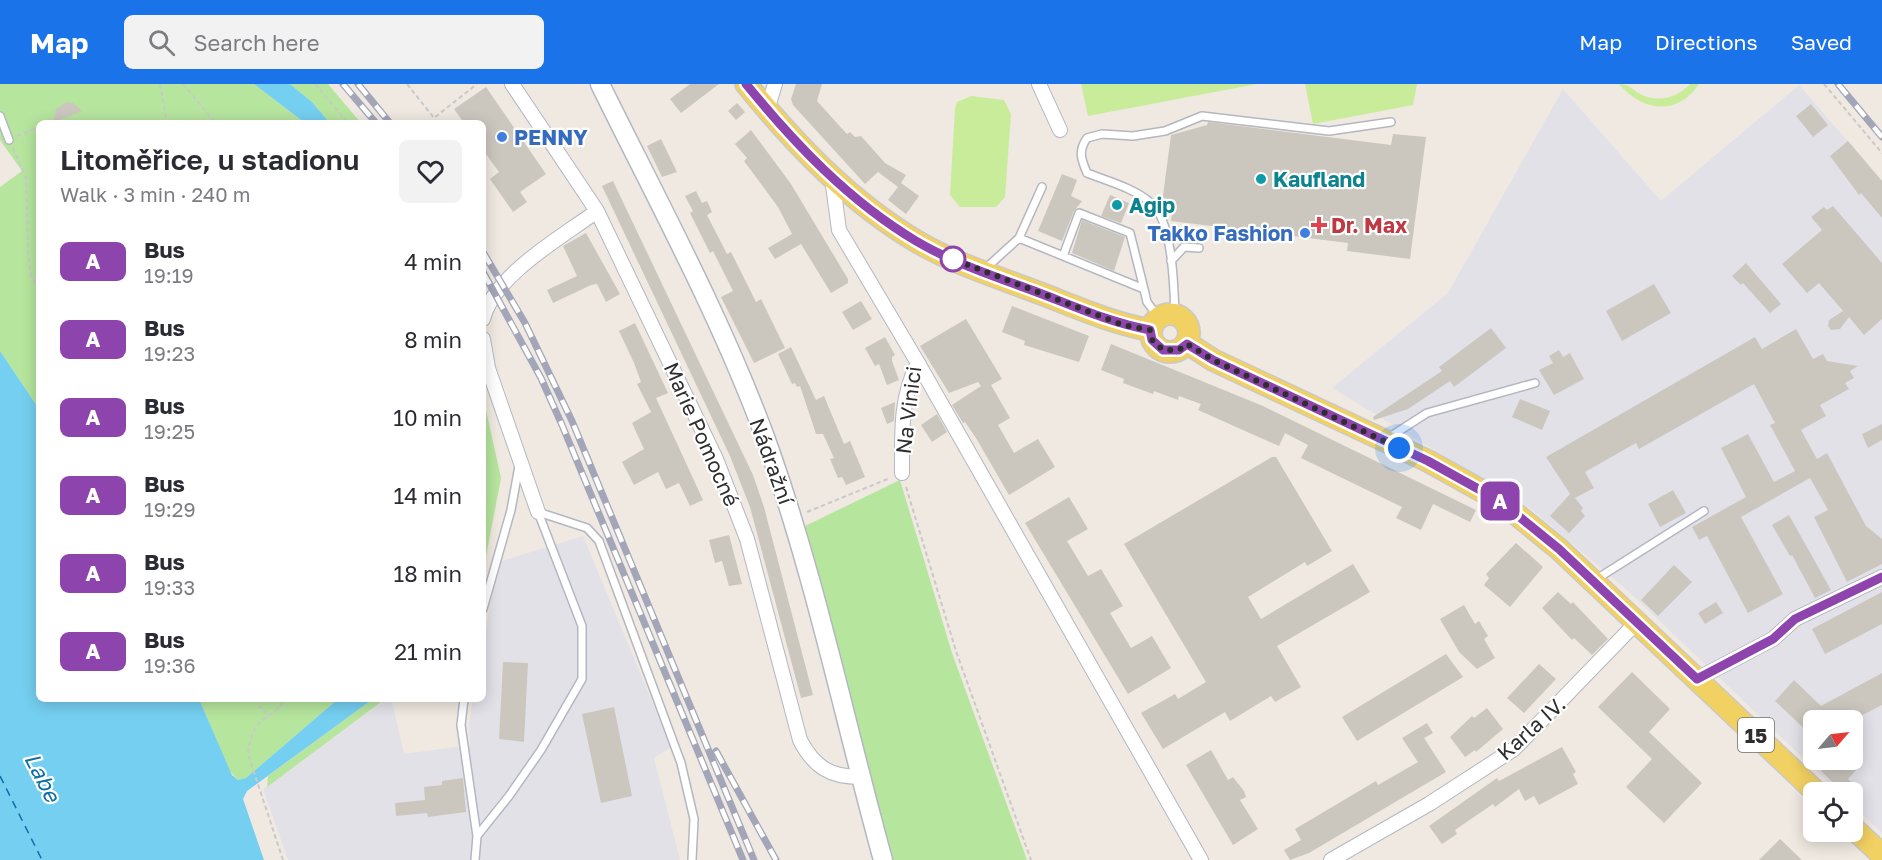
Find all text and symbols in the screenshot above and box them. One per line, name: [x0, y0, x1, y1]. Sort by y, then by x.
search box: [124, 15, 544, 69]
text: Map: [30, 26, 88, 59]
icon: search: [145, 26, 178, 59]
text: Search here: [193, 29, 319, 56]
text: Map: [1579, 29, 1622, 55]
text: Directions: [1655, 29, 1758, 55]
text: Saved: [1791, 29, 1852, 55]
place label: PENNY: [514, 124, 588, 150]
marker: PENNY: [495, 130, 509, 144]
button: heart: [399, 140, 462, 203]
text: Litoměřice, u stadionu: [60, 143, 359, 176]
place label: Kaufland: [1273, 166, 1365, 192]
marker: Kaufland: [1254, 172, 1268, 186]
text: Walk · 3 min · 240 m: [60, 182, 250, 206]
place label: Agip: [1129, 192, 1175, 218]
marker: Agip: [1110, 198, 1124, 212]
place label: Dr. Max: [1331, 212, 1407, 238]
marker: Dr. Max: [1312, 218, 1326, 232]
place label: Takko Fashion: [1147, 220, 1293, 246]
marker: Takko Fashion: [1298, 226, 1312, 240]
text: Bus: [144, 236, 185, 263]
unlabelled marker: [940, 246, 966, 272]
text: A: [86, 248, 100, 274]
text: 4 min: [404, 248, 462, 275]
text: 19:19: [144, 263, 194, 287]
text: Bus: [144, 314, 185, 341]
text: A: [86, 326, 100, 352]
text: 8 min: [404, 326, 462, 353]
text: 19:23: [144, 341, 195, 365]
street label: Marie Pomocné: [659, 358, 745, 510]
street label: Na Vinici: [890, 365, 926, 455]
text: Bus: [144, 392, 185, 419]
text: A: [86, 404, 100, 430]
text: 10 min: [393, 404, 462, 431]
street label: Nádražní: [744, 414, 800, 509]
text: 19:25: [144, 419, 195, 443]
your location: [1384, 433, 1414, 463]
text: Bus: [144, 470, 185, 497]
text: A: [86, 482, 100, 508]
text: 14 min: [394, 482, 462, 509]
line badge: A: [1480, 482, 1520, 520]
text: A: [1493, 488, 1507, 514]
text: 19:29: [144, 497, 196, 521]
text: Bus: [144, 548, 185, 575]
text: A: [86, 560, 100, 586]
text: 18 min: [394, 560, 462, 587]
text: 19:33: [144, 575, 195, 599]
text: Bus: [144, 626, 185, 653]
text: A: [86, 638, 100, 664]
text: 21 min: [394, 638, 462, 665]
text: 19:36: [144, 653, 196, 677]
street label: Karla IV.: [1492, 691, 1570, 765]
north arrow: [1803, 710, 1863, 770]
map controls: [1803, 710, 1863, 842]
road number: 15: [1738, 718, 1774, 752]
water label: Labe: [19, 748, 68, 808]
button: locate: [1803, 782, 1863, 842]

